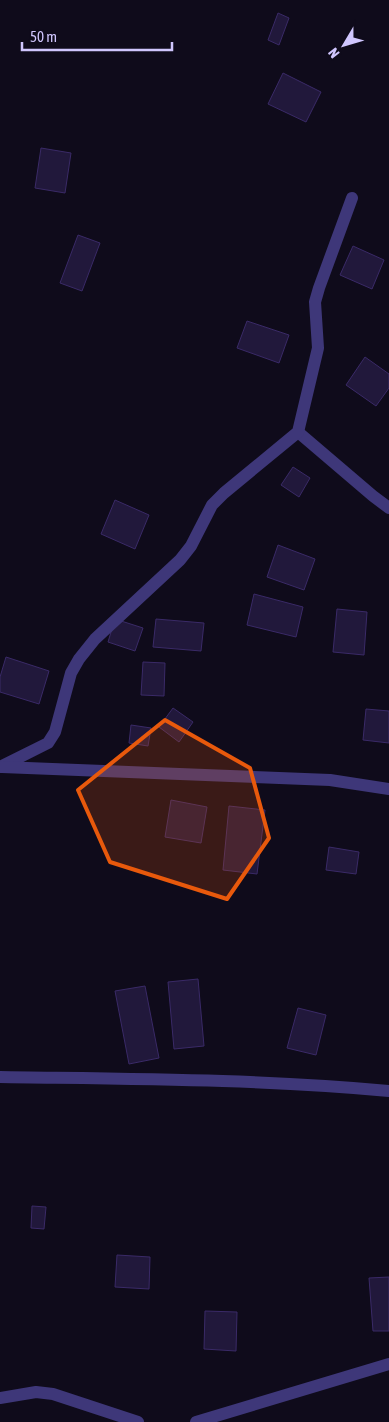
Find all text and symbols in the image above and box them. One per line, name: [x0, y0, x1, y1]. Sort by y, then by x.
scale bar: [22, 20, 172, 52]
north arrow: [319, 20, 369, 70]
text: 50 m: [30, 28, 57, 45]
text: N: [325, 45, 343, 61]

